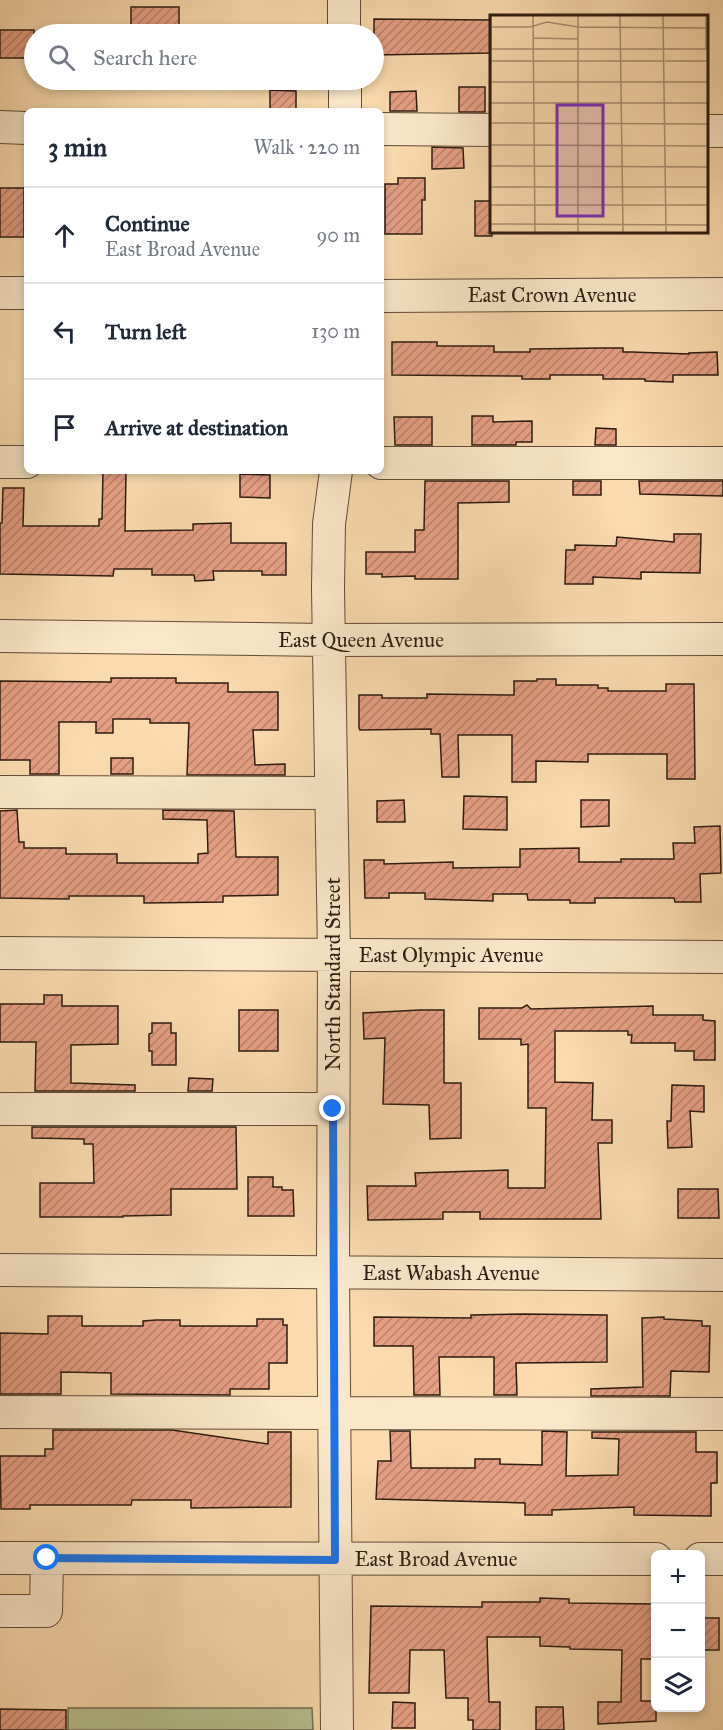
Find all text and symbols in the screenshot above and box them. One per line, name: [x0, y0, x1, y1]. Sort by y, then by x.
inset map: [490, 15, 708, 232]
search box: [24, 24, 384, 90]
icon: search: [45, 41, 78, 74]
text: Search here: [93, 44, 197, 71]
text: 3 min: [48, 131, 107, 163]
text: Walk · 220 m: [253, 135, 360, 159]
text: Continue: [105, 210, 190, 237]
icon: ahead: [48, 219, 81, 252]
text: 90 m: [317, 223, 360, 247]
text: East Broad Avenue: [105, 237, 260, 261]
street label: East Crown Avenue: [468, 282, 637, 308]
icon: left: [48, 315, 81, 348]
text: Turn left: [105, 318, 187, 345]
text: 130 m: [311, 319, 360, 343]
icon: arrive: [48, 411, 81, 444]
text: Arrive at destination: [105, 414, 288, 441]
street label: East Queen Avenue: [278, 627, 444, 653]
street label: North Standard Street: [320, 877, 346, 1071]
street label: East Olympic Avenue: [358, 942, 544, 968]
route end: [319, 1095, 345, 1121]
street label: East Wabash Avenue: [362, 1260, 540, 1286]
route start: [33, 1544, 59, 1570]
street label: East Broad Avenue: [355, 1546, 518, 1572]
map controls: [651, 1550, 705, 1712]
button: +: [651, 1550, 705, 1604]
button: −: [651, 1604, 705, 1658]
button: layers: [651, 1658, 705, 1712]

